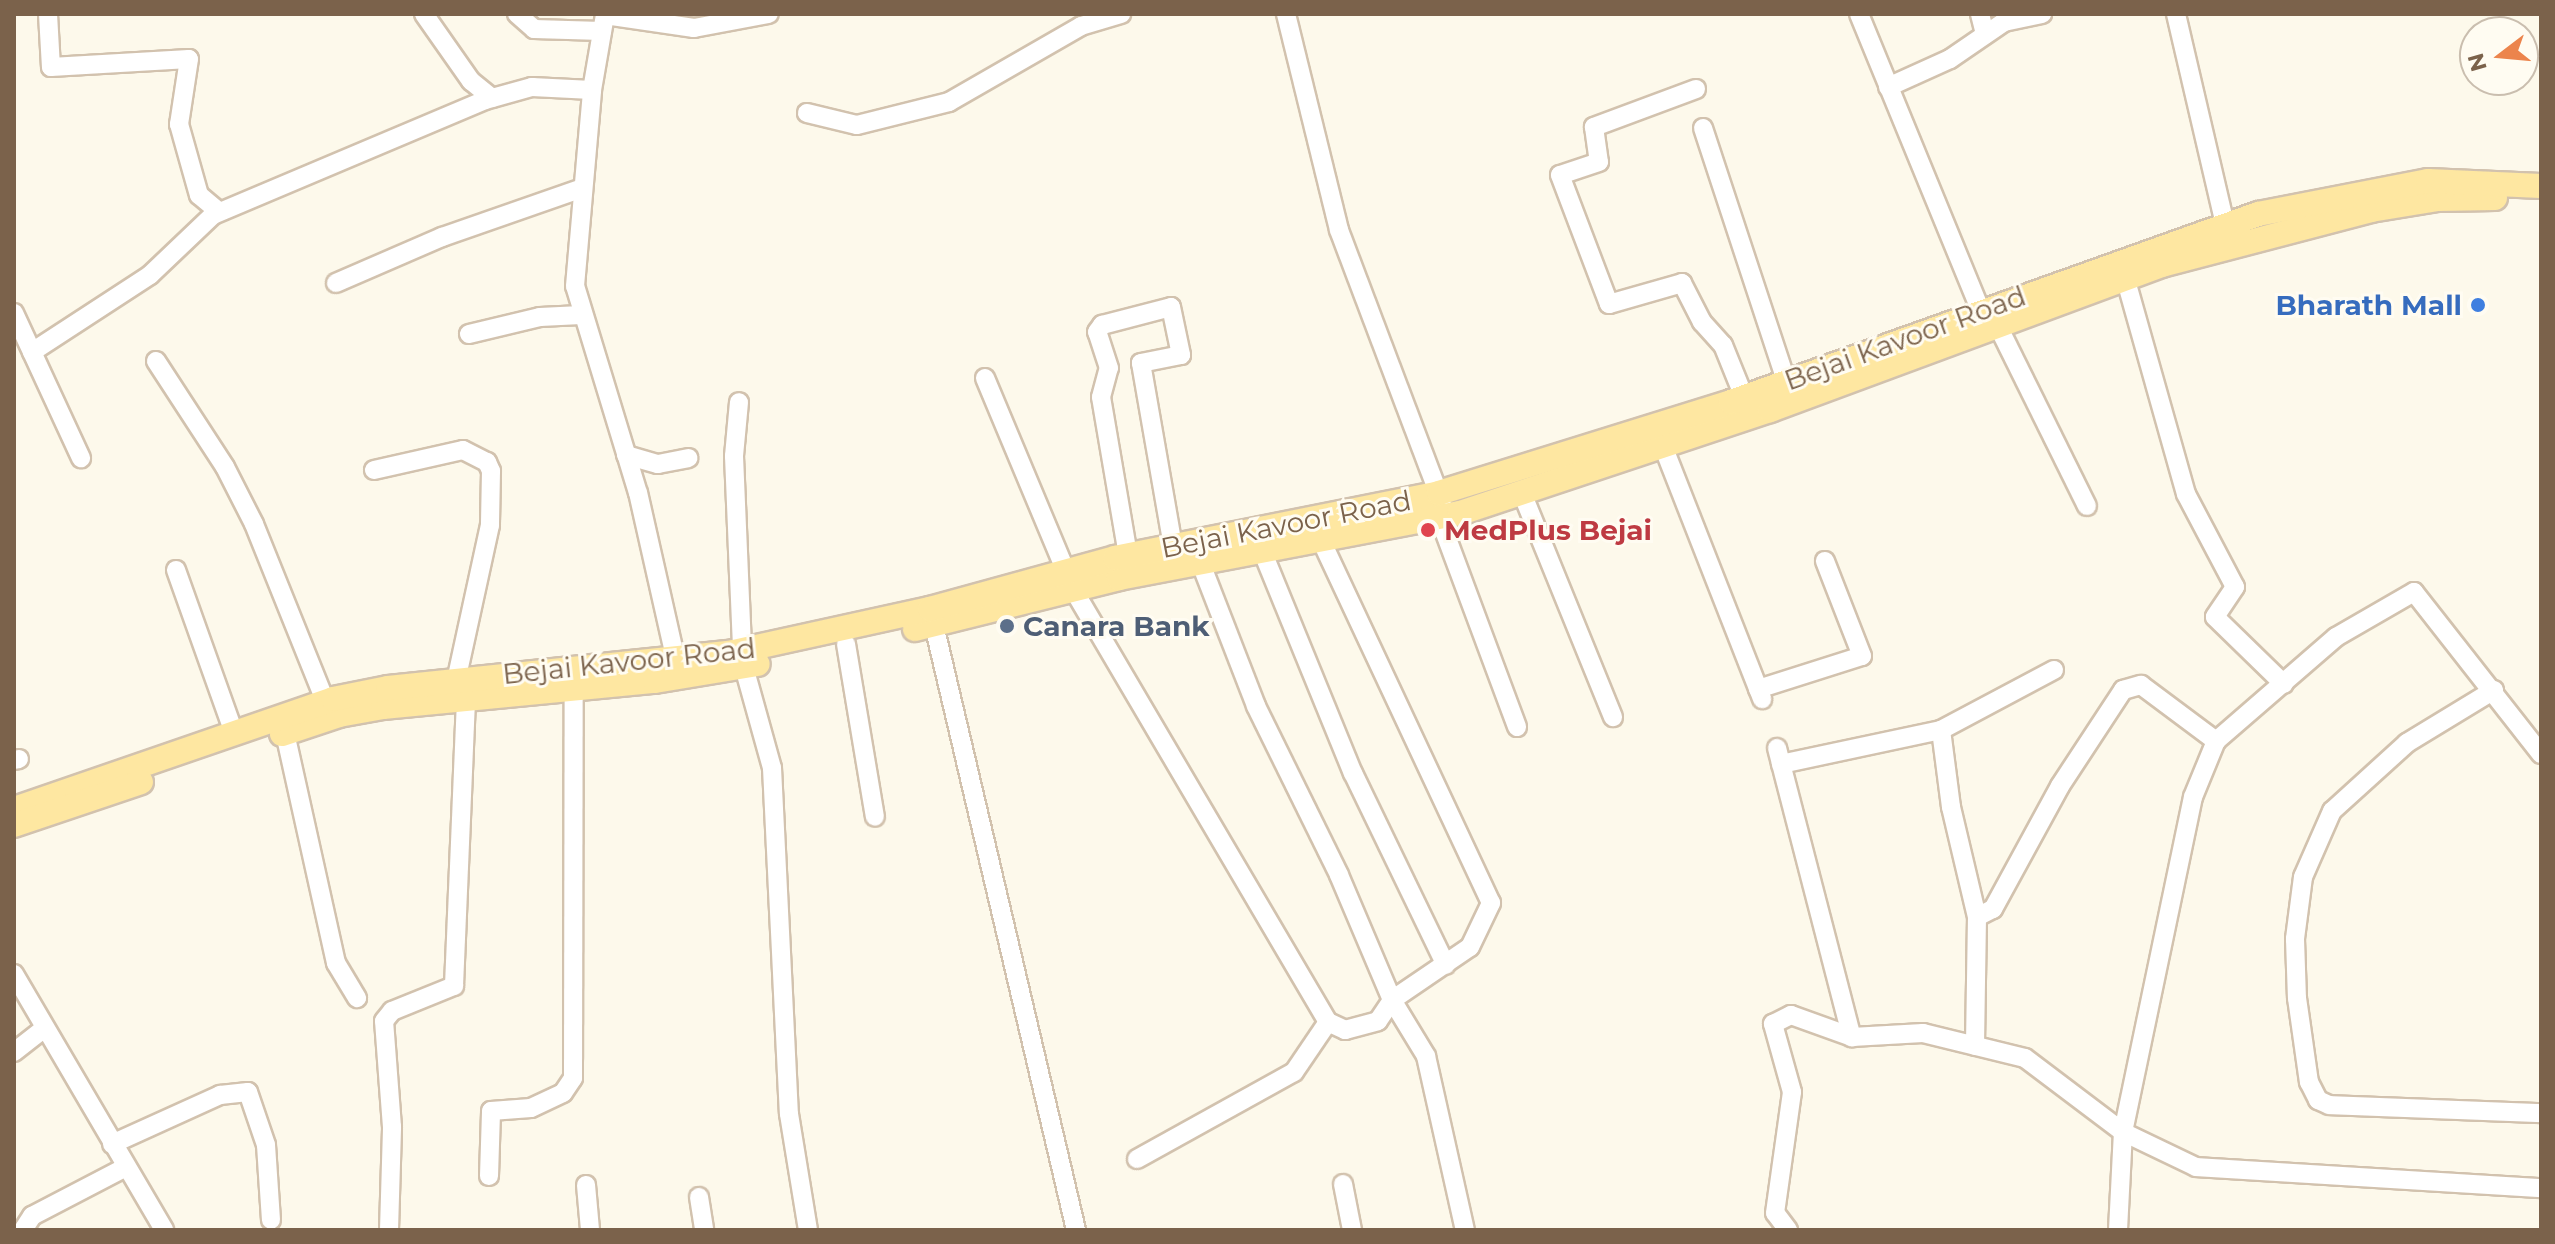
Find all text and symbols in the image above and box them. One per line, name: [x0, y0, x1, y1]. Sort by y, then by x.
north arrow: [2459, 16, 2539, 96]
text: N: [2462, 50, 2493, 74]
street label: Bejai Kavoor Road: [1780, 279, 2030, 397]
place label: Bharath Mall: [2275, 288, 2462, 322]
marker: Bharath Mall: [2469, 296, 2487, 314]
street label: Bejai Kavoor Road: [1158, 483, 1414, 565]
place label: MedPlus Bejai: [1444, 513, 1652, 547]
marker: MedPlus Bejai: [1419, 521, 1437, 539]
place label: Canara Bank: [1023, 609, 1210, 643]
marker: Canara Bank: [998, 617, 1016, 635]
street label: Bejai Kavoor Road: [501, 631, 757, 691]

